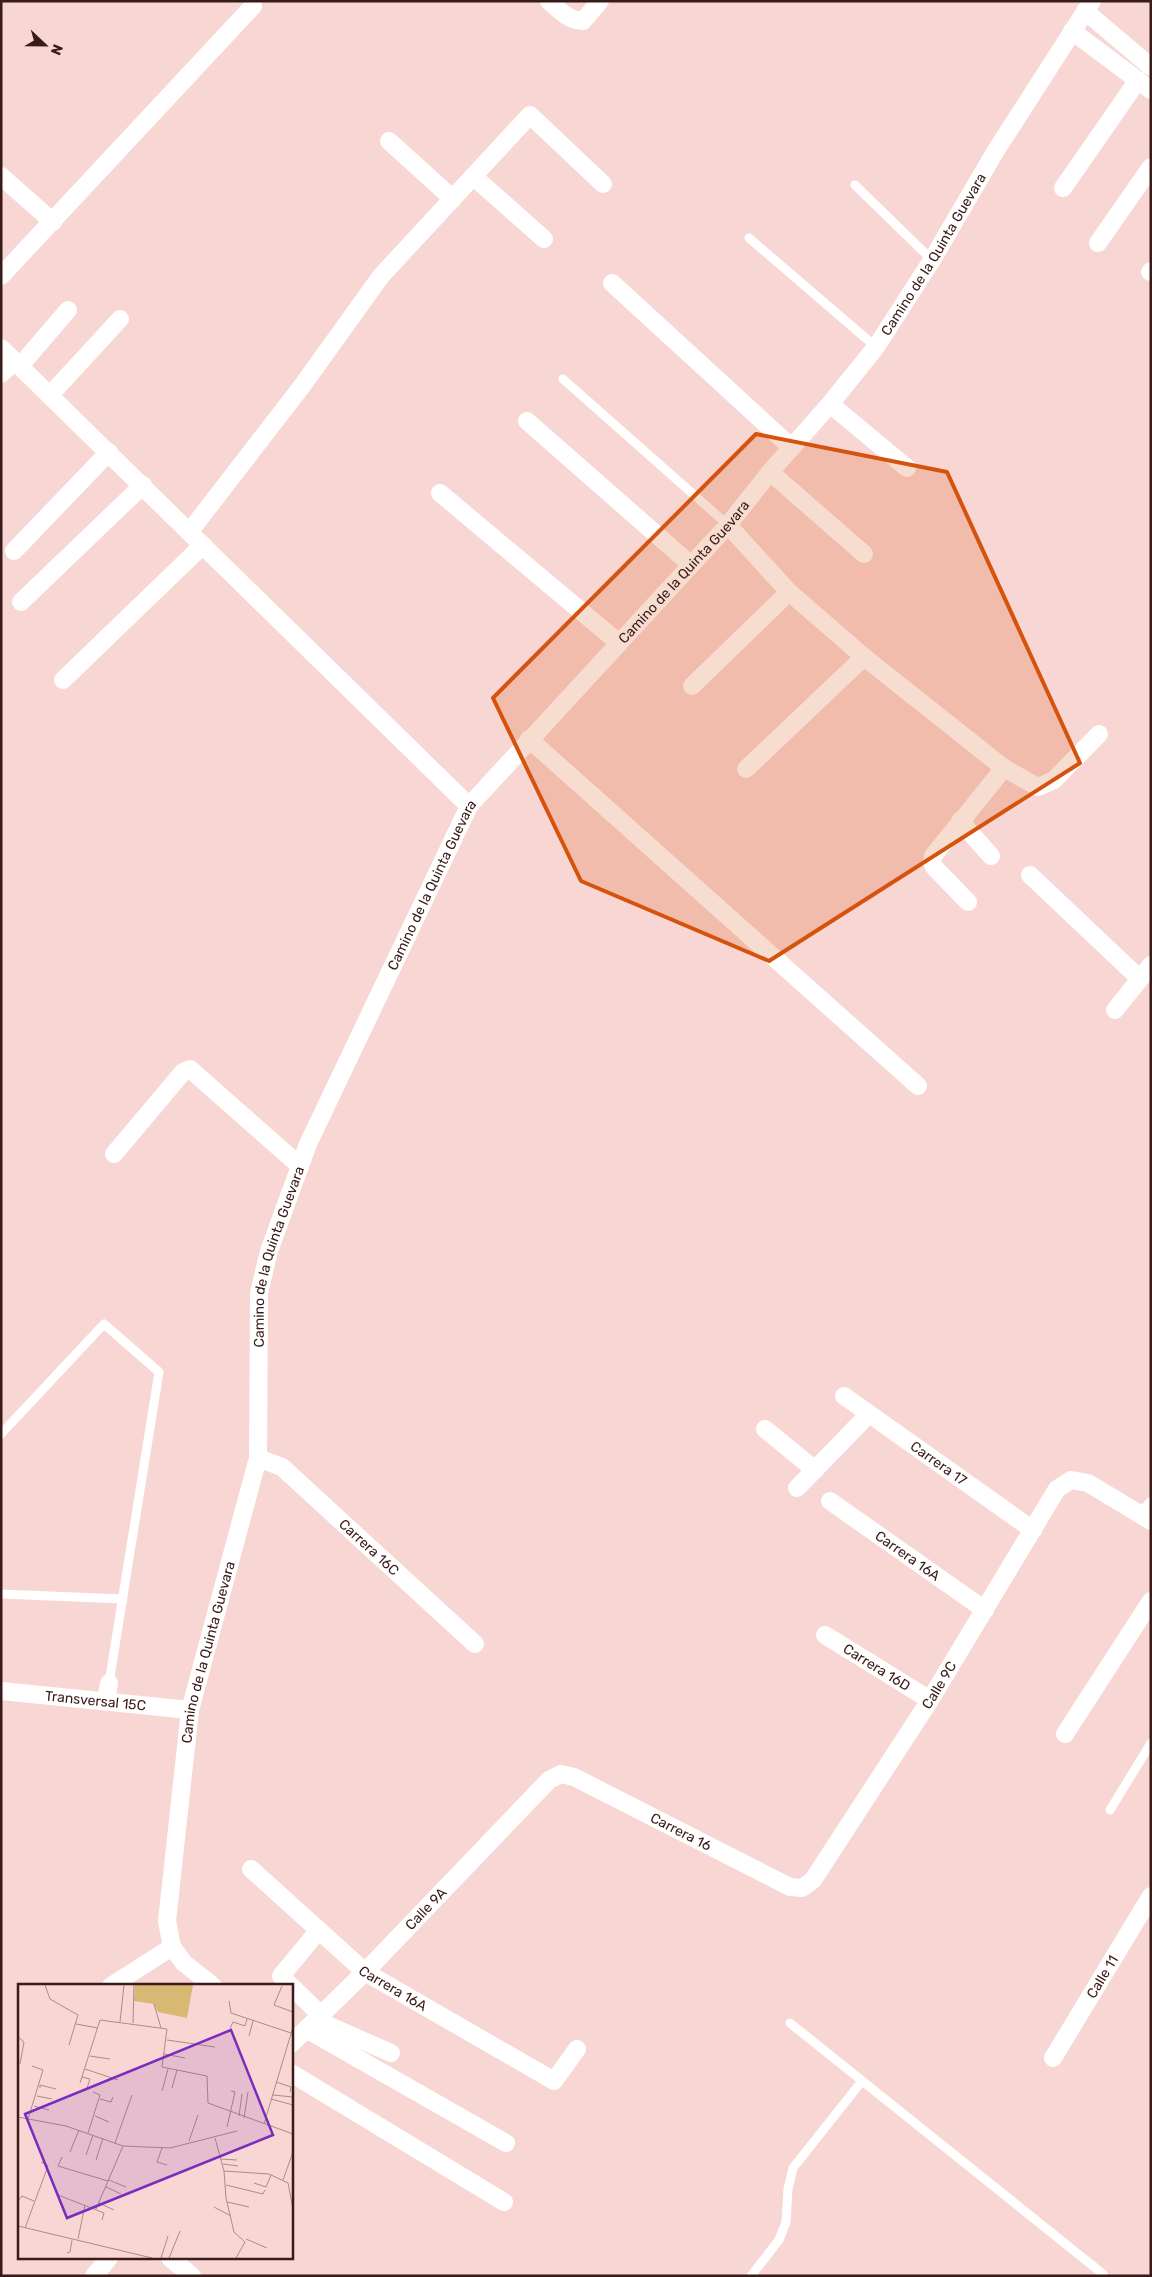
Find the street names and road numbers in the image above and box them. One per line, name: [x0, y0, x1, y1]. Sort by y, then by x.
street label: Camino de la Quinta Guevara: [878, 170, 990, 339]
street label: Camino de la Quinta Guevara: [615, 497, 753, 647]
street label: Camino de la Quinta Guevara: [384, 796, 480, 973]
street label: Camino de la Quinta Guevara: [251, 1164, 308, 1347]
street label: Carrera 17: [907, 1438, 970, 1489]
street label: Carrera 16C: [335, 1516, 403, 1579]
street label: Carrera 16A: [872, 1527, 944, 1585]
street label: Camino de la Quinta Guevara: [178, 1559, 239, 1744]
street label: Carrera 16D: [840, 1640, 913, 1695]
street label: Calle 9C: [918, 1658, 960, 1713]
street label: Transversal 15C: [44, 1687, 147, 1715]
street label: Carrera 16: [647, 1809, 714, 1855]
street label: Calle 9A: [402, 1884, 451, 1934]
street label: Calle 11: [1083, 1952, 1122, 2002]
street label: Carrera 16A: [355, 1962, 430, 2015]

